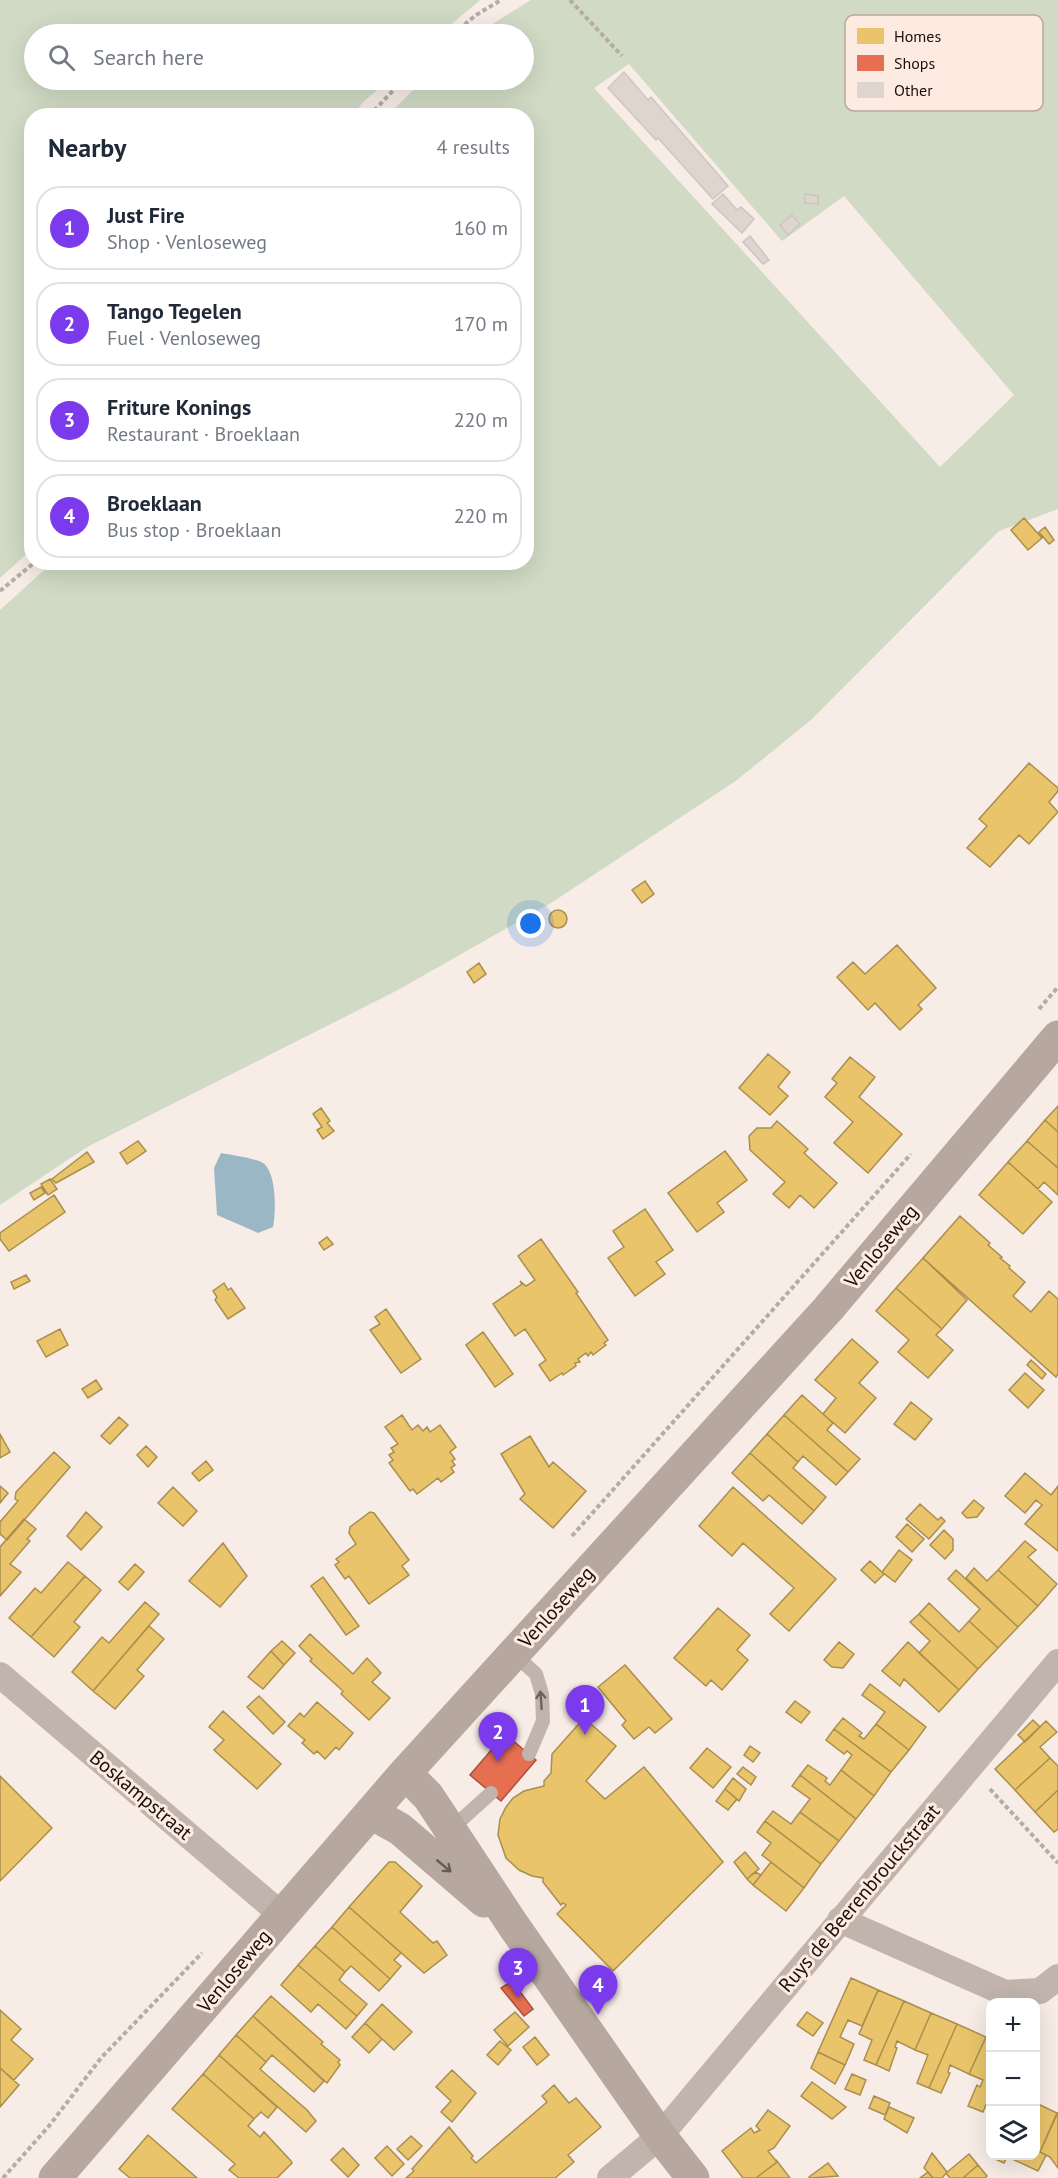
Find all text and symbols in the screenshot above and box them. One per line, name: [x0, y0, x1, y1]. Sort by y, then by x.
legend: [845, 15, 1043, 111]
search box: [24, 24, 534, 90]
text: Homes: [894, 26, 941, 46]
icon: search: [45, 41, 78, 74]
text: Search here: [93, 43, 204, 71]
text: Shops: [894, 53, 935, 73]
text: Other: [894, 80, 933, 100]
text: Nearby: [48, 131, 126, 164]
text: 4 results: [437, 134, 510, 160]
text: Just Fire: [107, 201, 185, 229]
text: 1: [64, 215, 75, 241]
text: 160 m: [454, 215, 508, 241]
text: Shop · Venloseweg: [107, 229, 267, 255]
text: Tango Tegelen: [107, 297, 242, 325]
text: 2: [64, 311, 75, 337]
text: 170 m: [454, 311, 508, 337]
text: Fuel · Venloseweg: [107, 325, 261, 351]
text: Friture Konings: [107, 393, 251, 421]
text: 3: [64, 407, 75, 433]
text: 220 m: [454, 407, 508, 433]
text: Restaurant · Broeklaan: [107, 421, 300, 447]
text: Broeklaan: [107, 489, 202, 517]
text: 4: [64, 503, 75, 529]
text: 220 m: [454, 503, 508, 529]
text: Bus stop · Broeklaan: [107, 517, 281, 543]
your location: [516, 909, 545, 938]
street label: Venloseweg: [838, 1199, 924, 1294]
street label: Venloseweg: [512, 1561, 600, 1654]
pin: 1: [566, 1686, 604, 1735]
one-way arrow: [536, 1691, 547, 1710]
pin: 2: [478, 1712, 518, 1762]
street label: Boskampstraat: [84, 1745, 198, 1846]
street label: Ruys de Beerenbrouckstraat: [773, 1798, 946, 1997]
one-way arrow: [436, 1860, 452, 1873]
street label: Venloseweg: [191, 1924, 277, 2019]
pin: 3: [498, 1948, 538, 1998]
pin: 4: [578, 1966, 618, 2015]
map controls: [986, 1998, 1040, 2160]
button: +: [986, 1998, 1040, 2052]
button: −: [986, 2052, 1040, 2106]
button: layers: [986, 2106, 1040, 2160]

